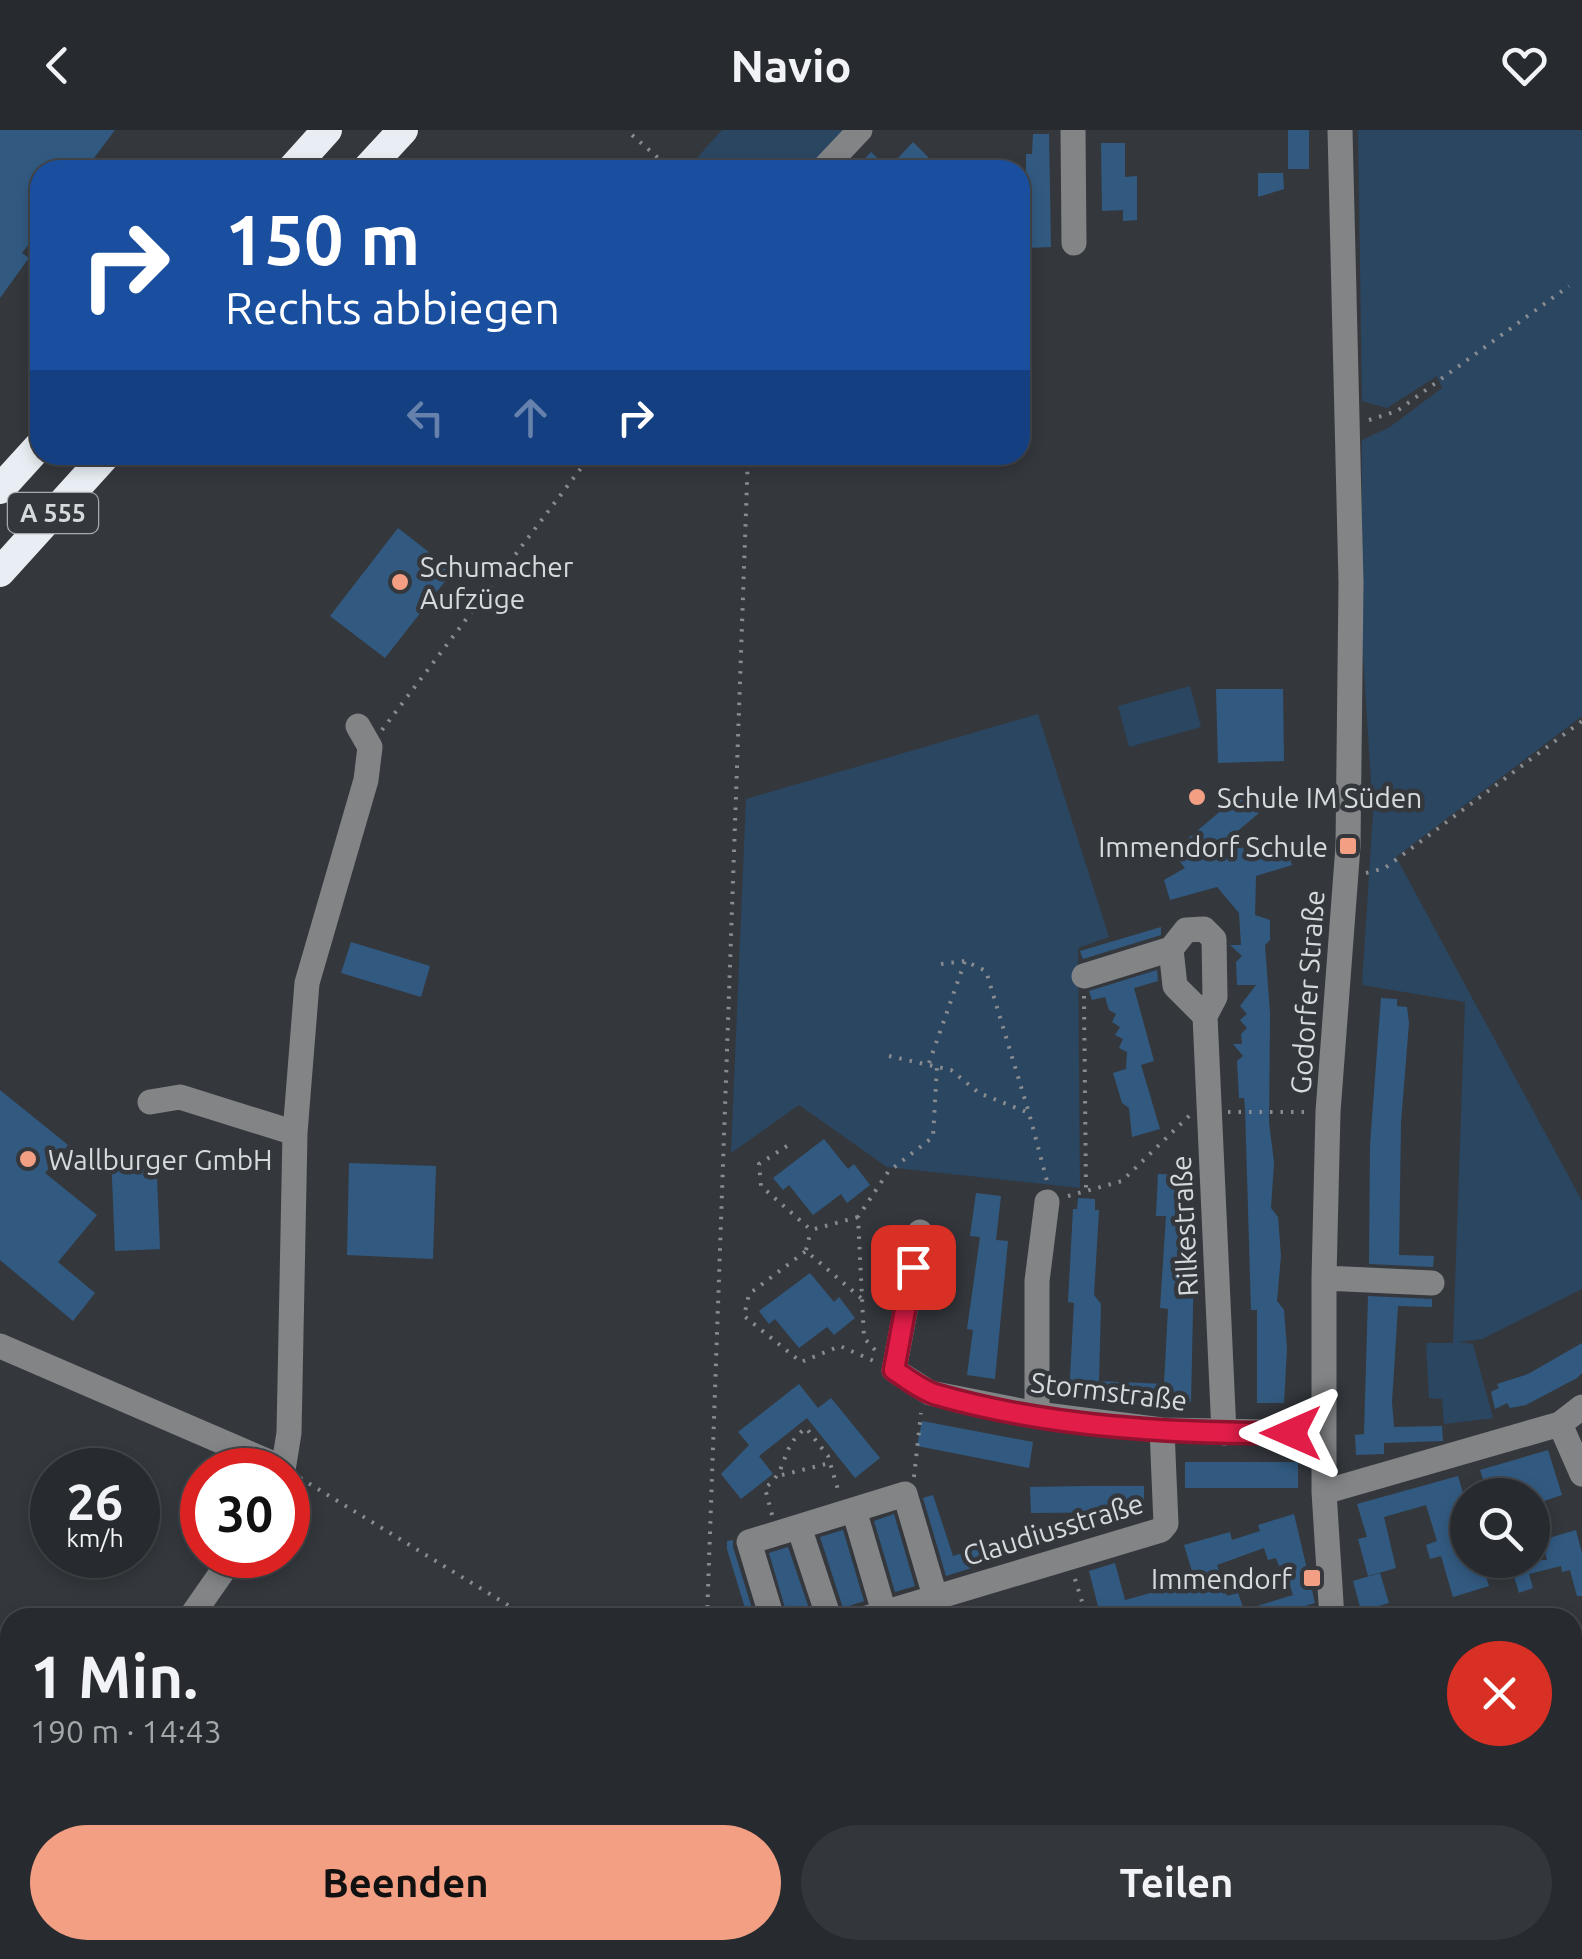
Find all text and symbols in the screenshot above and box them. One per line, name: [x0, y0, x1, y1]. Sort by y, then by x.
icon: back: [30, 38, 85, 93]
icon: heart: [1497, 38, 1552, 93]
text: Navio: [730, 40, 852, 91]
icon: right: [60, 200, 190, 330]
text: 150 m: [225, 200, 420, 278]
text: Rechts abbiegen: [225, 282, 560, 333]
icon: left: [398, 390, 453, 445]
icon: ahead: [503, 390, 558, 445]
icon: right: [608, 390, 663, 445]
road number: A 555: [8, 493, 98, 533]
place label: Schumacher Aufzüge: [420, 551, 574, 614]
marker: Schumacher Aufzüge: [389, 571, 411, 593]
place label: Schule IM Süden: [1217, 782, 1422, 813]
marker: Schule IM Süden: [1186, 786, 1208, 808]
place label: Immendorf Schule: [1098, 831, 1328, 862]
marker: Immendorf Schule: [1337, 835, 1359, 857]
street label: Godorfer Straße: [1284, 889, 1330, 1095]
place label: Wallburger GmbH: [48, 1144, 273, 1175]
marker: Wallburger GmbH: [17, 1148, 39, 1170]
street label: Rilkestraße: [1165, 1155, 1203, 1297]
pin: [871, 1225, 956, 1310]
icon: arrive: [886, 1240, 941, 1295]
street label: Stormstraße: [1029, 1366, 1189, 1416]
position arrow: [1239, 1381, 1343, 1485]
speed limit sign: 30: [180, 1448, 310, 1578]
text: 26: [67, 1473, 123, 1529]
map controls: [1450, 1478, 1550, 1578]
button: search: [1450, 1478, 1550, 1578]
street label: Claudiusstraße: [959, 1487, 1147, 1571]
text: km/h: [66, 1524, 124, 1552]
place label: Immendorf: [1151, 1563, 1292, 1594]
marker: Immendorf: [1301, 1567, 1323, 1589]
button: close: [1447, 1641, 1552, 1746]
text: 1 Min.: [30, 1642, 198, 1709]
text: 190 m · 14:43: [30, 1713, 222, 1749]
button: Beenden: [30, 1825, 781, 1940]
button: Teilen: [801, 1825, 1552, 1940]

